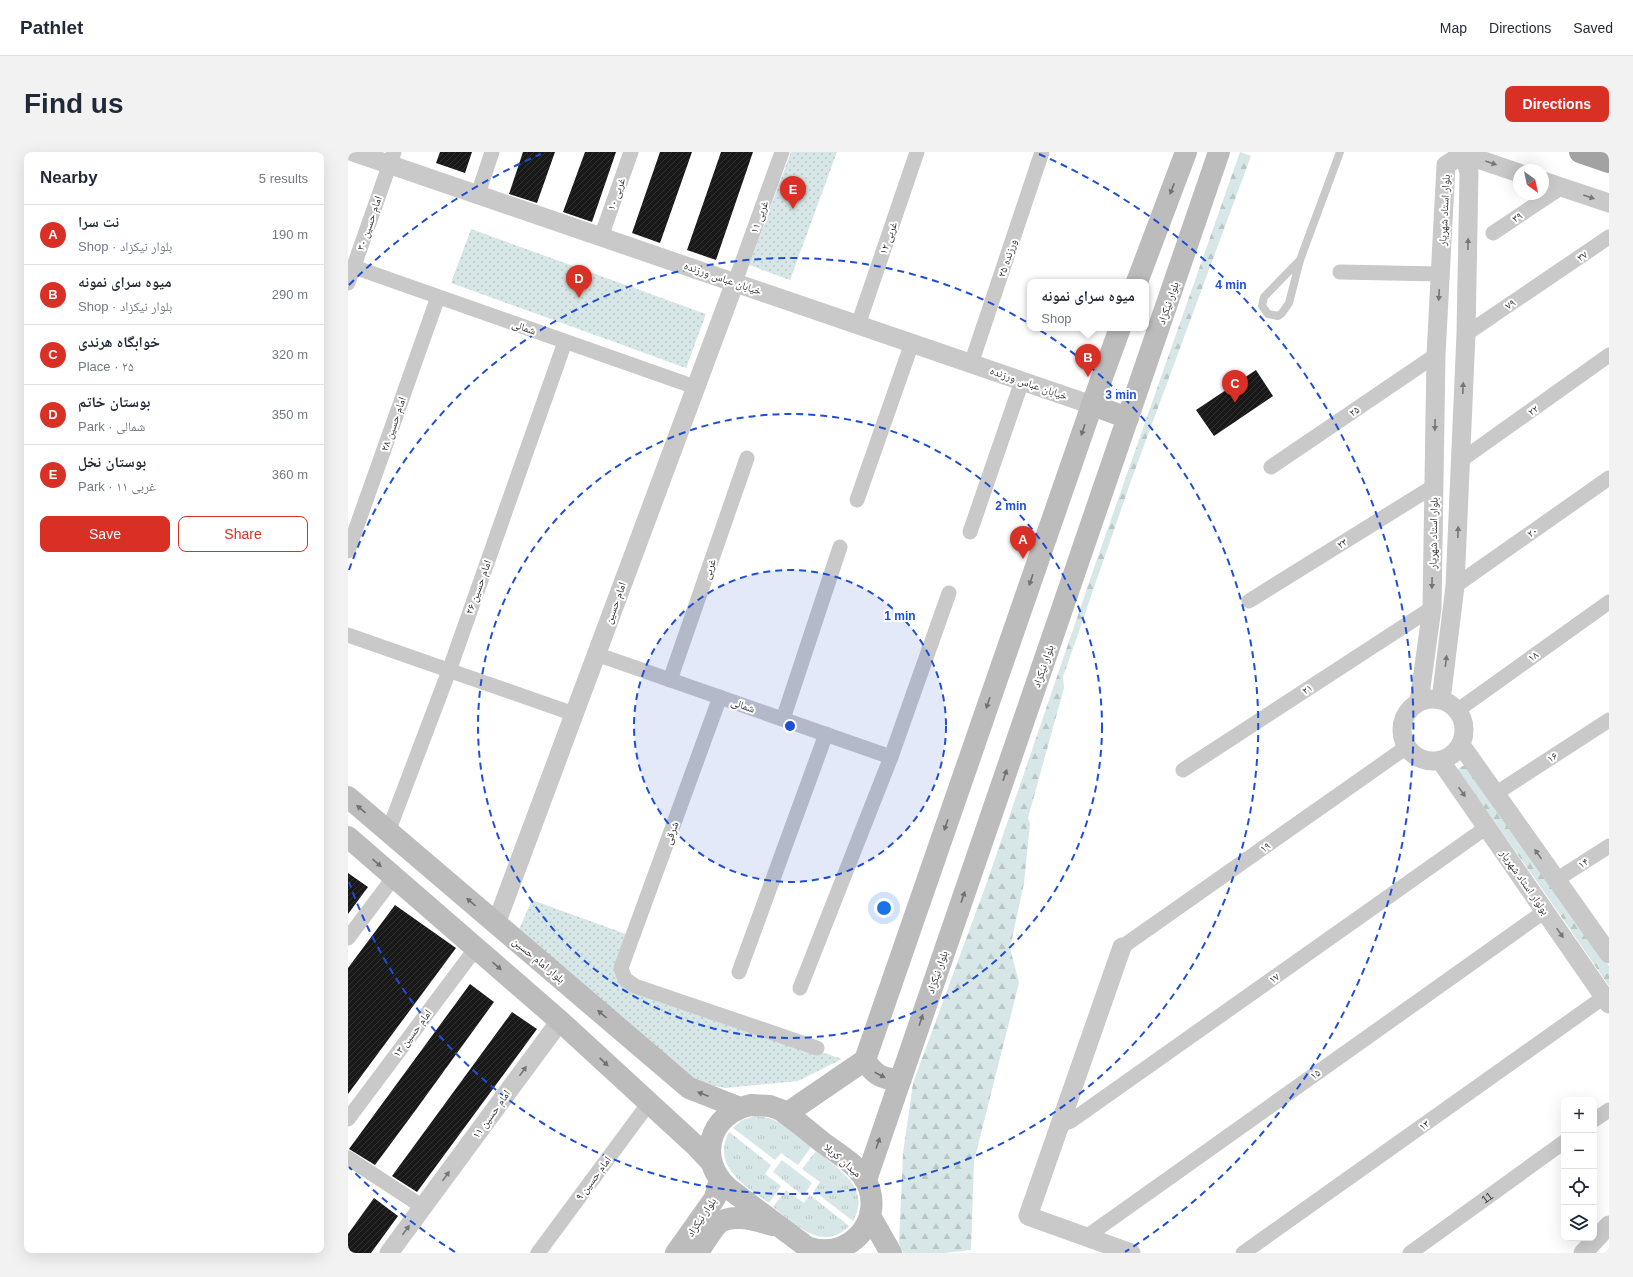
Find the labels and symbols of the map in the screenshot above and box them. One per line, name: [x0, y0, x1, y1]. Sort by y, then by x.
one-way arrow: [1486, 160, 1498, 166]
north arrow: [1513, 164, 1549, 200]
street label: بلوار استاد شهریار: [1436, 174, 1452, 247]
street label: غربی ۱۰: [605, 176, 628, 212]
pin: E: [780, 176, 806, 209]
one-way arrow: [1169, 183, 1175, 195]
street label: امام حسین ۳۰: [354, 194, 385, 252]
one-way arrow: [1584, 194, 1596, 200]
street label: غربی ۱۱: [748, 199, 771, 235]
street label: ۳۹: [1510, 209, 1524, 225]
street label: غربی ۱۲: [877, 220, 900, 256]
street label: ورزنده ۲۵: [995, 237, 1019, 279]
one-way arrow: [1465, 237, 1471, 250]
street label: ۳۷: [1575, 248, 1589, 264]
street label: خیابان عباس ورزنده: [682, 259, 763, 298]
pin: D: [566, 265, 592, 298]
text: 4 min: [1215, 278, 1247, 292]
street label: بلوار نیکزاد: [1155, 280, 1181, 326]
one-way arrow: [1436, 289, 1443, 301]
street label: ۷۹: [1503, 296, 1517, 312]
street label: شمالی: [510, 317, 538, 338]
pin: B: [1075, 344, 1101, 377]
street label: خیابان عباس ورزنده: [988, 364, 1069, 403]
pin: C: [1222, 370, 1248, 403]
one-way arrow: [1460, 382, 1467, 394]
text: 3 min: [1105, 388, 1137, 402]
street label: امام حسین ۲۸: [378, 395, 409, 453]
street label: ۲۲: [1525, 402, 1541, 418]
street label: ۲۵: [1347, 403, 1361, 419]
one-way arrow: [1432, 419, 1438, 432]
one-way arrow: [1079, 425, 1085, 437]
street label: بلوار استاد شهریار: [1426, 497, 1440, 570]
text: 2 min: [995, 499, 1027, 513]
street label: ۲۰: [1525, 524, 1539, 540]
pin: A: [1010, 526, 1036, 559]
one-way arrow: [1454, 526, 1461, 538]
street label: ۲۳: [1335, 535, 1349, 551]
street label: غربی: [700, 557, 719, 581]
street label: امام حسین ۲۶: [463, 558, 494, 616]
one-way arrow: [1028, 574, 1034, 586]
one-way arrow: [1429, 577, 1435, 590]
street label: امام حسین: [602, 580, 629, 626]
text: 1 min: [884, 609, 916, 623]
street label: بلوار نیکزاد: [1030, 643, 1056, 689]
street label: ۱۸: [1525, 648, 1541, 664]
one-way arrow: [1443, 655, 1449, 667]
street label: ۲۱: [1300, 681, 1314, 697]
street label: شمالی: [729, 695, 757, 716]
one-way arrow: [985, 697, 991, 709]
centre of rings: [783, 719, 797, 733]
street label: ۱۶: [1545, 749, 1559, 765]
one-way arrow: [1003, 768, 1009, 780]
one-way arrow: [1458, 787, 1466, 797]
one-way arrow: [356, 804, 366, 813]
street label: شرقی: [661, 820, 682, 847]
one-way arrow: [943, 820, 949, 832]
street label: ۱۹: [1258, 839, 1273, 855]
street label: بولوار استاد شهریار: [1497, 846, 1552, 917]
one-way arrow: [1534, 848, 1542, 859]
street label: ۱۴: [1576, 855, 1590, 871]
one-way arrow: [372, 858, 383, 867]
one-way arrow: [960, 891, 966, 903]
one-way arrow: [466, 898, 475, 907]
your location: [874, 898, 894, 918]
one-way arrow: [1556, 928, 1564, 939]
street label: بلوار امام حسین: [510, 935, 567, 986]
street label: بلوار نیکزاد: [924, 949, 950, 995]
one-way arrow: [491, 962, 502, 971]
street label: ۱۷: [1267, 970, 1282, 986]
street label: امام حسین ۱۳: [390, 1007, 435, 1060]
one-way arrow: [596, 1009, 607, 1018]
one-way arrow: [918, 1014, 924, 1026]
one-way arrow: [599, 1057, 609, 1067]
one-way arrow: [519, 1066, 527, 1076]
street label: ۱۵: [1308, 1066, 1323, 1082]
one-way arrow: [874, 1072, 886, 1078]
street label: امام حسین ۱۱: [470, 1088, 513, 1141]
one-way arrow: [697, 1090, 709, 1096]
street label: ۱۳: [1417, 1117, 1432, 1133]
one-way arrow: [876, 1137, 882, 1149]
street label: میدان کربلا: [821, 1141, 864, 1180]
street label: امام حسین ۹: [573, 1154, 614, 1203]
one-way arrow: [442, 1170, 450, 1181]
street label: 11: [1479, 1189, 1495, 1206]
street label: بلوار نیکزاد: [684, 1195, 719, 1239]
one-way arrow: [402, 1225, 410, 1235]

